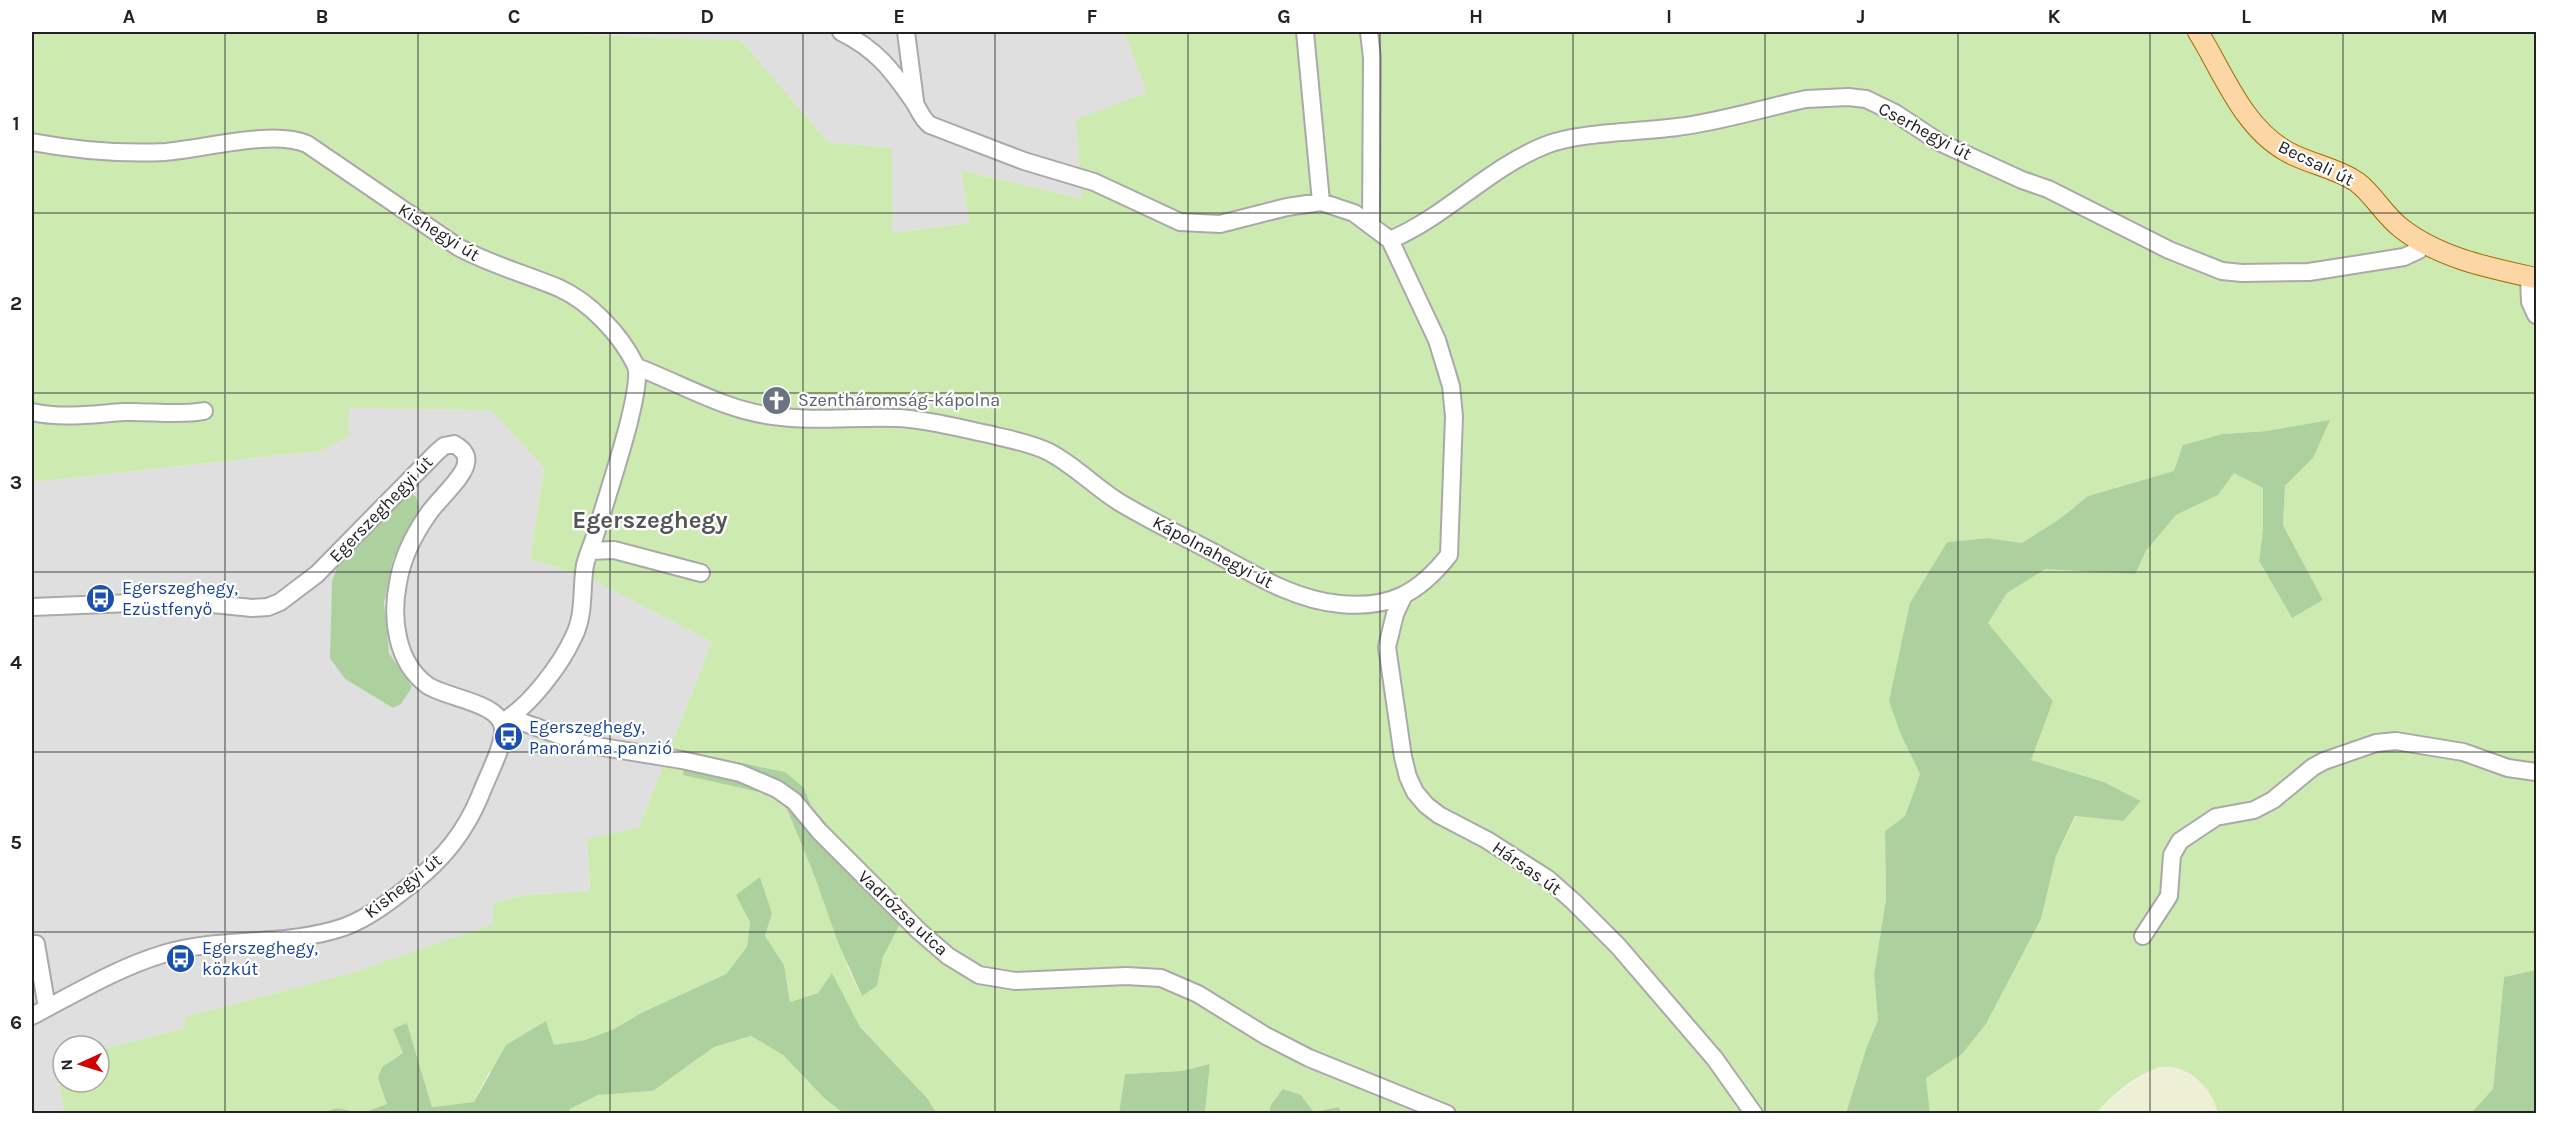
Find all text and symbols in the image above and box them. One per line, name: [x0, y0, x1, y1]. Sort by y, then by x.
text: A: [123, 5, 136, 28]
text: B: [316, 5, 328, 28]
text: C: [508, 5, 520, 28]
text: D: [700, 5, 714, 28]
text: E: [893, 5, 905, 28]
text: F: [1087, 5, 1098, 28]
text: G: [1277, 5, 1291, 28]
text: H: [1469, 5, 1483, 28]
text: I: [1666, 5, 1672, 28]
text: J: [1857, 5, 1865, 28]
text: K: [2047, 5, 2061, 28]
text: L: [2241, 5, 2251, 28]
text: M: [2430, 5, 2448, 28]
street label: Cserhegyi út: [1875, 97, 1976, 165]
text: 1: [12, 112, 20, 135]
street label: Becsali út: [2275, 135, 2358, 191]
street label: Kishegyi út: [394, 198, 484, 266]
text: 2: [10, 292, 22, 315]
church icon: Szentháromság-kápolna: [761, 384, 793, 416]
place label: Szentháromság-kápolna: [798, 389, 1000, 411]
street label: Egerszeghegyi út: [325, 451, 438, 567]
text: 3: [10, 471, 22, 494]
district label: Egerszeghegy: [572, 506, 728, 534]
street label: Kápolnahegyi út: [1149, 511, 1277, 593]
place label: Egerszeghegy, Ezüstfenyő: [122, 577, 238, 620]
bus stop icon: Egerszeghegy, Ezüstfenyő: [85, 582, 117, 614]
text: 4: [10, 651, 22, 674]
place label: Egerszeghegy, Panoráma panzió: [529, 716, 672, 759]
bus stop icon: Egerszeghegy, Panoráma panzió: [492, 721, 524, 753]
text: 5: [10, 831, 22, 854]
street label: Hársas út: [1488, 836, 1566, 900]
street label: Kishegyi út: [360, 849, 446, 923]
street label: Vadrózsa utca: [853, 866, 953, 960]
place label: Egerszeghegy, közkút: [202, 937, 318, 980]
bus stop icon: Egerszeghegy, közkút: [165, 942, 197, 974]
text: 6: [10, 1011, 22, 1034]
north arrow: [51, 1034, 111, 1094]
text: N: [57, 1059, 76, 1071]

